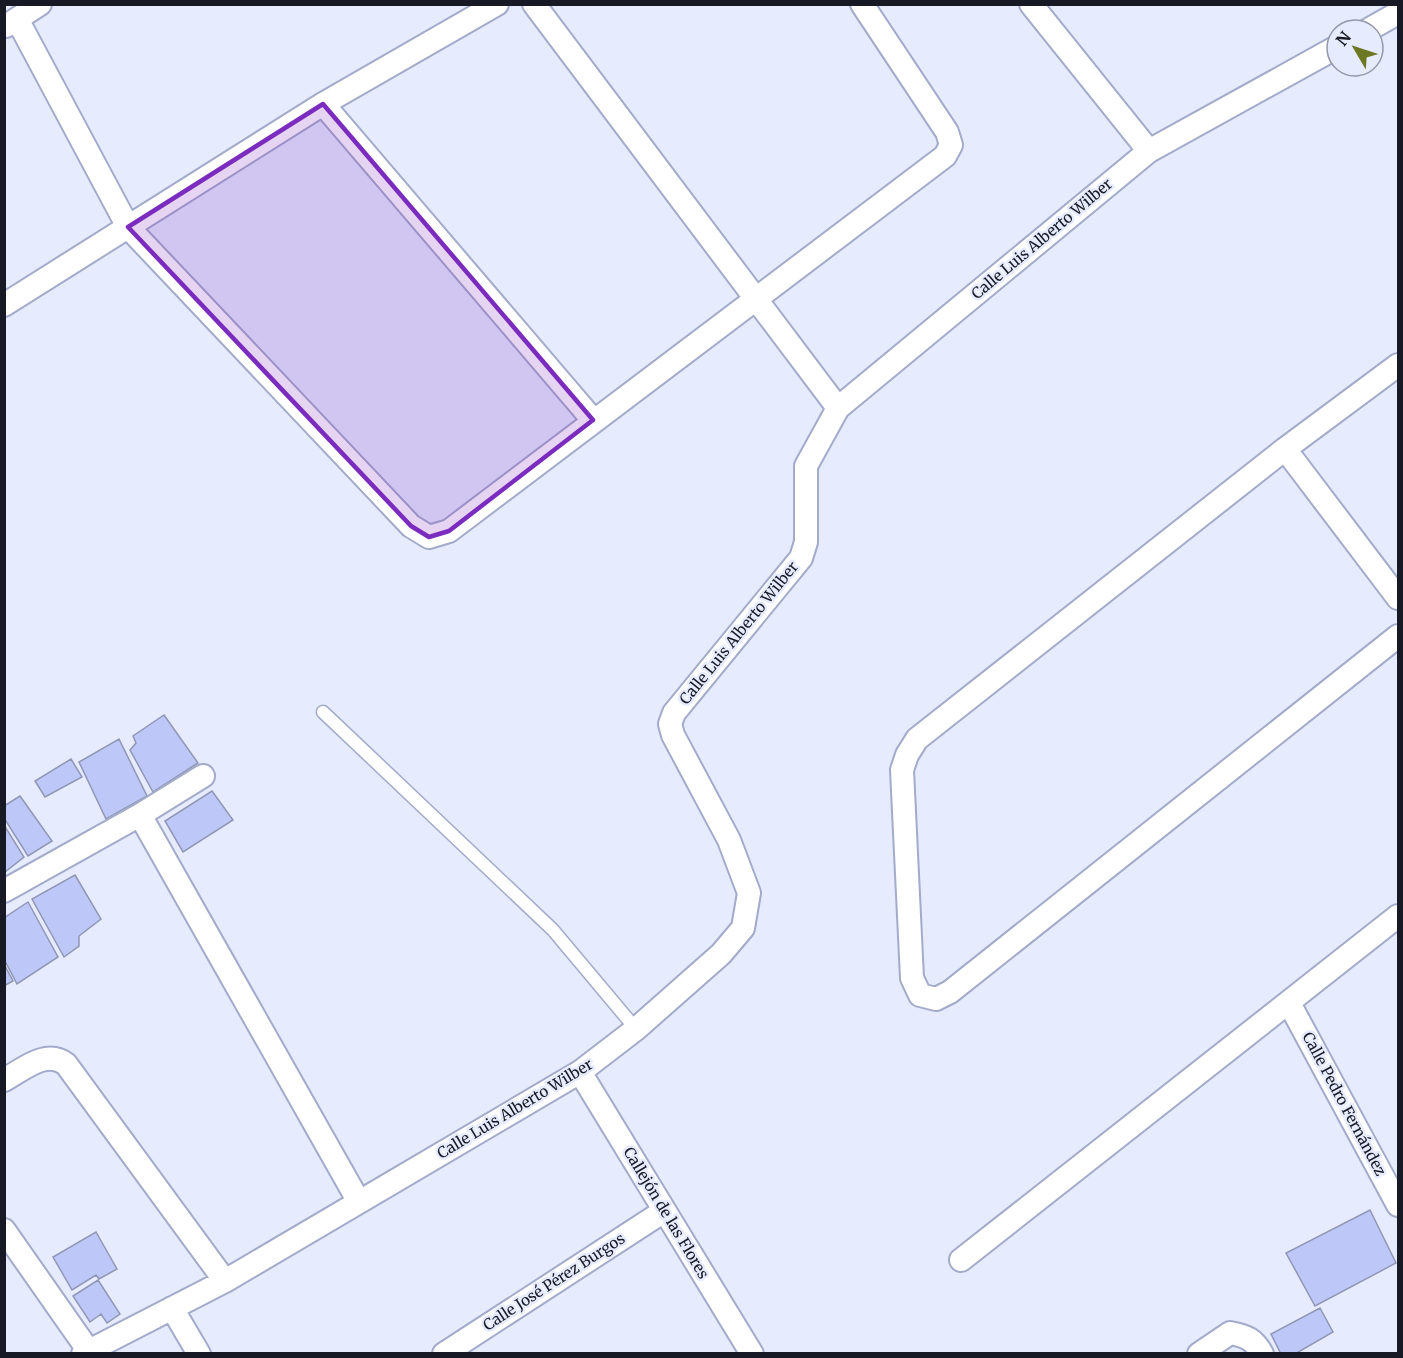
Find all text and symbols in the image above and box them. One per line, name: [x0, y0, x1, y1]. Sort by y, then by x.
north arrow: [1325, 18, 1385, 78]
text: N: [1332, 27, 1355, 50]
street label: Calle Luis Alberto Wilber: [967, 174, 1116, 303]
street label: Calle Luis Alberto Wilber: [675, 557, 802, 708]
street label: Calle Pedro Fernández: [1298, 1029, 1390, 1179]
street label: Calle Luis Alberto Wilber: [433, 1054, 596, 1163]
street label: Callejón de las Flores: [620, 1143, 713, 1282]
street label: Calle José Pérez Burgos: [479, 1229, 628, 1335]

